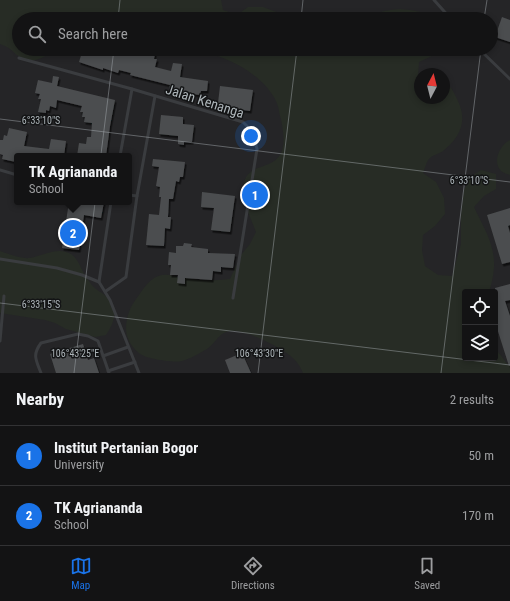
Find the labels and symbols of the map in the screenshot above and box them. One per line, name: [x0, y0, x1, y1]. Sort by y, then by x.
north arrow: [414, 68, 450, 104]
street label: Jalan Kenanga: [164, 81, 246, 121]
text: 6°33'10"S: [22, 115, 60, 126]
your location: [241, 126, 261, 146]
text: 6°33'10"S: [450, 175, 488, 186]
pin: 1: [242, 180, 268, 210]
pin: 2: [60, 218, 86, 248]
text: 6°33'15"S: [22, 299, 60, 310]
text: 106°43'25"E: [51, 348, 99, 359]
text: 106°43'30"E: [235, 348, 283, 359]

